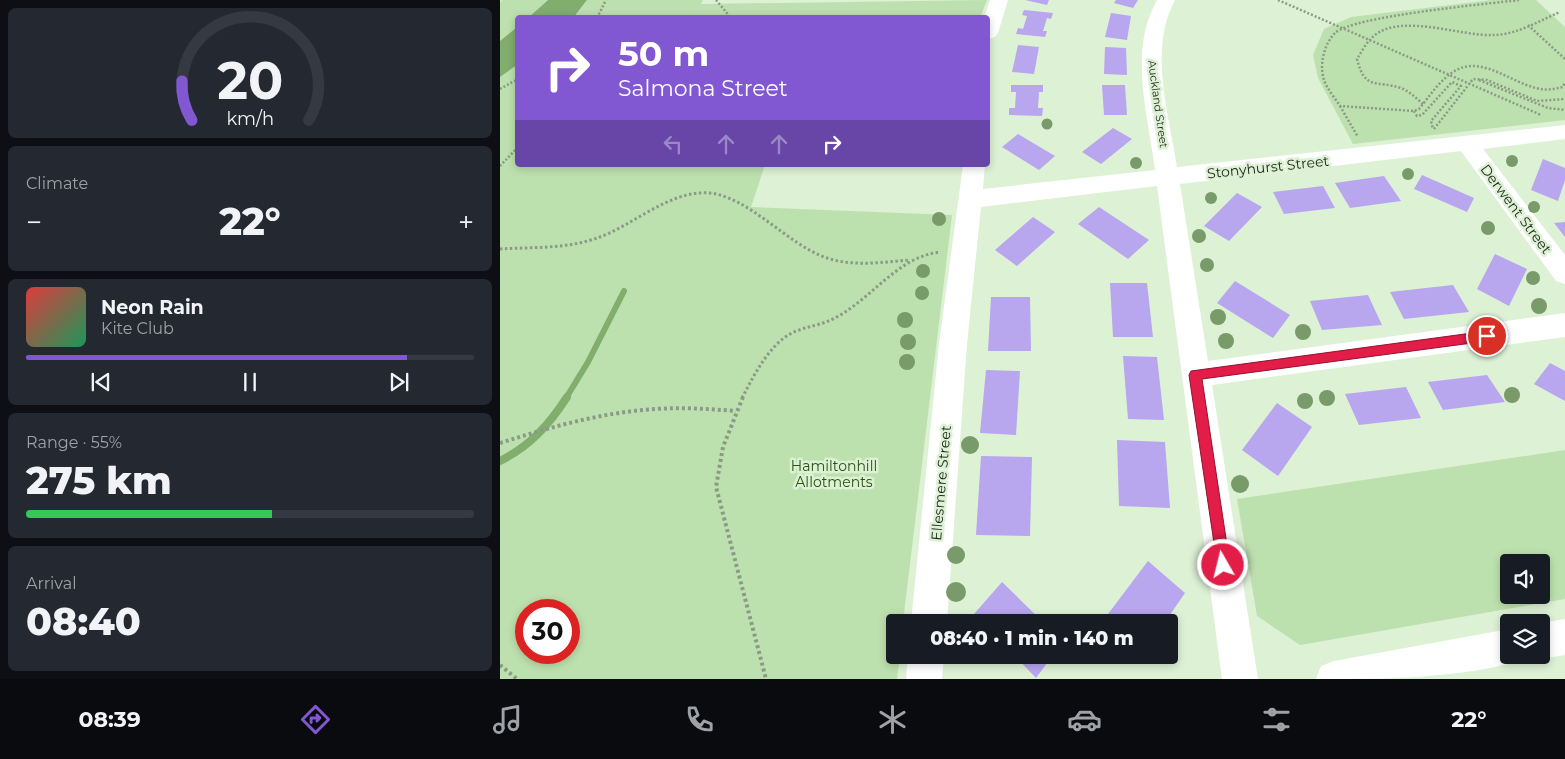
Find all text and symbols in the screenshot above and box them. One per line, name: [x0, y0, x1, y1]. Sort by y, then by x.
text: 50 m: [618, 32, 709, 75]
icon: right: [535, 35, 600, 100]
text: 20: [217, 49, 283, 112]
street label: Auckland Street: [1145, 59, 1171, 149]
text: Salmona Street: [618, 75, 788, 102]
text: km/h: [226, 108, 274, 129]
icon: left: [659, 130, 687, 158]
icon: ahead: [712, 130, 740, 158]
icon: ahead: [765, 130, 793, 158]
icon: right: [818, 130, 846, 158]
street label: Stonyhurst Street: [1206, 152, 1330, 182]
street label: Derwent Street: [1476, 161, 1556, 258]
text: Climate: [26, 174, 88, 193]
text: 22°: [219, 198, 281, 245]
text: −: [26, 205, 42, 239]
text: +: [458, 205, 474, 239]
text: Neon Rain: [101, 296, 204, 319]
pin: [1466, 315, 1508, 357]
text: Kite Club: [101, 319, 174, 338]
icon: arrive: [1473, 322, 1501, 350]
icon: previous: [87, 368, 115, 396]
icon: pause: [236, 368, 264, 396]
icon: next: [385, 368, 413, 396]
street label: Ellesmere Street: [927, 424, 955, 541]
text: Range · 55%: [26, 433, 122, 452]
text: 275 km: [26, 457, 172, 504]
park label: Hamiltonhill Allotments: [791, 457, 877, 491]
position arrow: [1196, 538, 1248, 590]
map controls: [1500, 554, 1550, 664]
button: sound: [1500, 554, 1550, 604]
text: Arrival: [26, 574, 76, 593]
text: 08:40: [26, 598, 141, 645]
speed limit sign: 30: [515, 599, 580, 664]
button: layers: [1500, 614, 1550, 664]
text: 08:40 · 1 min · 140 m: [930, 627, 1134, 650]
icon: directions: [298, 702, 333, 737]
icon: music: [490, 702, 525, 737]
icon: phone: [682, 702, 717, 737]
icon: climate: [875, 702, 910, 737]
icon: car: [1067, 702, 1102, 737]
icon: filters: [1259, 702, 1294, 737]
text: 08:39: [79, 706, 141, 733]
text: 22°: [1451, 706, 1486, 733]

